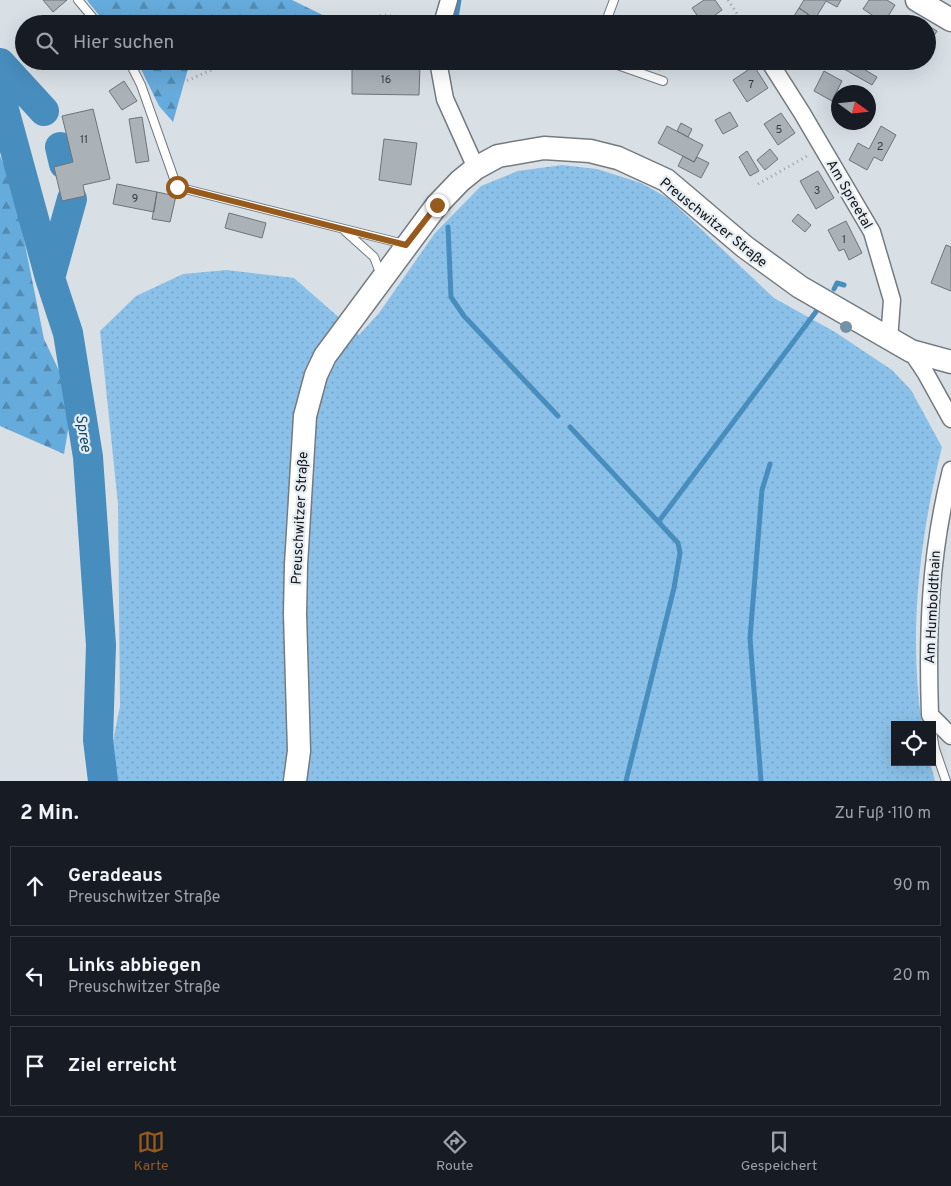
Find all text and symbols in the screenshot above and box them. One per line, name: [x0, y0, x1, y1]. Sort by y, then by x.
search box: [15, 15, 936, 70]
icon: search: [33, 29, 61, 57]
text: Hier suchen: [73, 31, 174, 55]
house number: 16: [381, 73, 391, 87]
house number: 7: [748, 78, 754, 92]
north arrow: [831, 85, 876, 130]
house number: 5: [776, 123, 783, 137]
house number: 11: [80, 133, 88, 147]
house number: 2: [877, 140, 883, 154]
street label: Am Spreetal: [822, 157, 875, 232]
street label: Preuschwitzer Straße: [656, 175, 770, 272]
route start: [166, 176, 189, 199]
house number: 3: [814, 184, 820, 198]
house number: 9: [132, 192, 138, 206]
route end: [426, 194, 449, 217]
house number: 1: [842, 233, 846, 247]
water label: Spree: [70, 413, 95, 454]
street label: Preuschwitzer Straße: [289, 451, 312, 585]
street label: Am Humboldthain: [922, 550, 945, 664]
map controls: [891, 721, 936, 766]
button: locate: [891, 721, 936, 766]
text: 2 Min.: [20, 800, 79, 827]
text: Zu Fuß · 110 m: [834, 804, 931, 824]
text: Geradeaus: [68, 864, 163, 888]
icon: ahead: [21, 872, 49, 900]
text: 90 m: [893, 876, 930, 896]
text: Preuschwitzer Straße: [68, 888, 220, 908]
text: Links abbiegen: [68, 954, 201, 978]
icon: left: [21, 962, 49, 990]
text: 20 m: [893, 966, 930, 986]
text: Preuschwitzer Straße: [68, 978, 220, 998]
icon: arrive: [21, 1052, 49, 1080]
text: Ziel erreicht: [68, 1054, 177, 1078]
tab: Karte: [134, 1128, 169, 1175]
tab: Route: [436, 1128, 473, 1175]
tab: Gespeichert: [741, 1128, 817, 1175]

